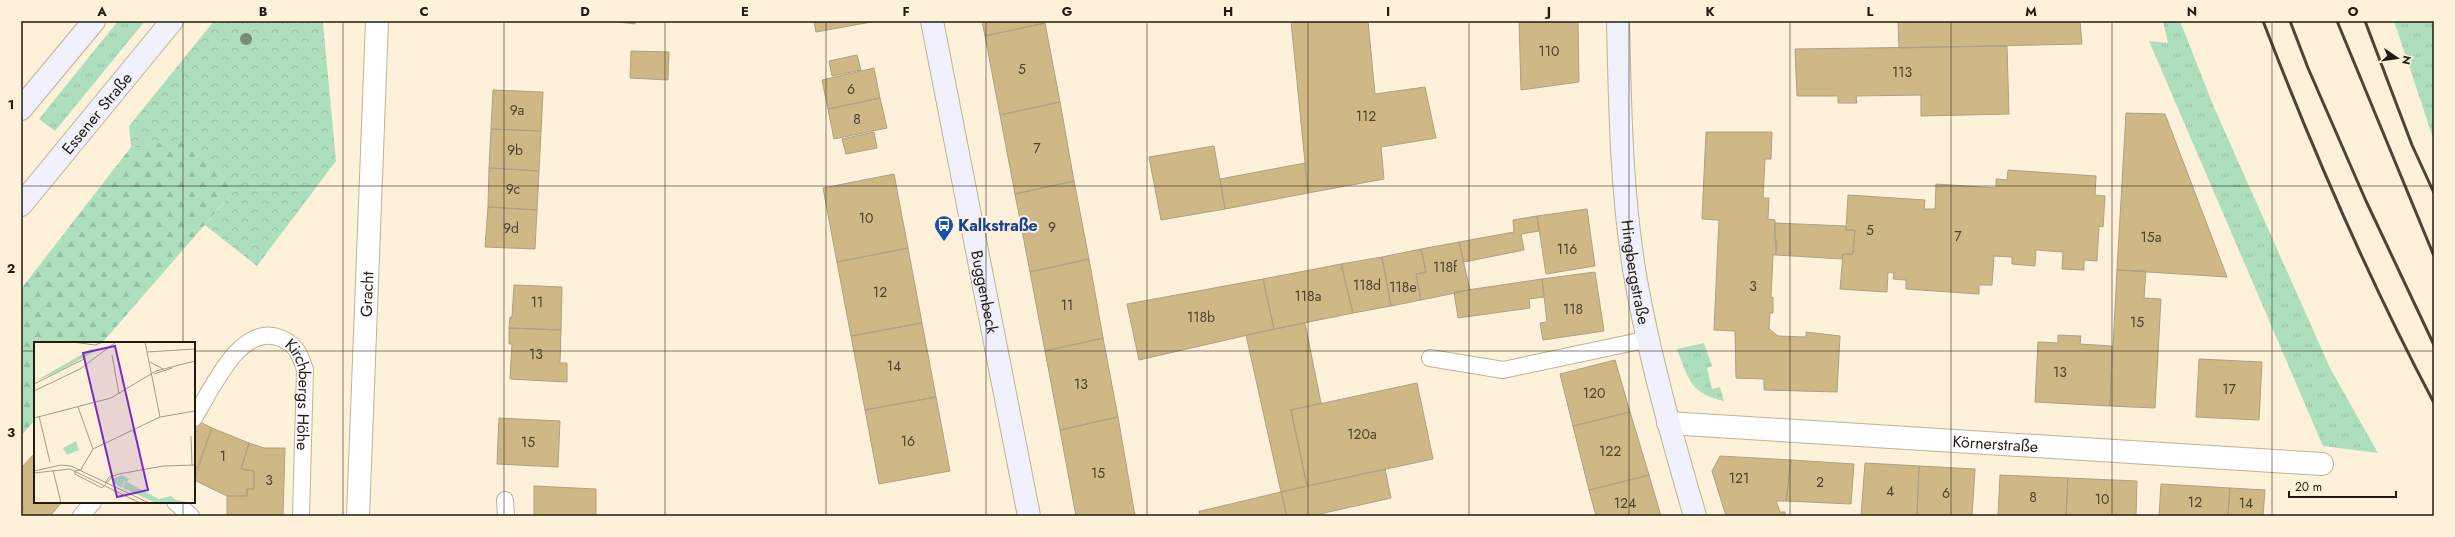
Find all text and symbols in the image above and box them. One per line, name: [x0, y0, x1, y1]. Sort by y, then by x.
text: A: [96, 2, 107, 21]
text: B: [259, 2, 268, 21]
text: C: [419, 2, 429, 21]
text: D: [580, 2, 590, 21]
text: E: [741, 2, 749, 21]
text: F: [902, 2, 910, 21]
text: G: [1062, 2, 1073, 21]
text: H: [1223, 2, 1233, 21]
text: I: [1386, 2, 1390, 21]
text: J: [1544, 2, 1551, 21]
text: K: [1705, 2, 1715, 21]
text: L: [1867, 2, 1874, 21]
text: M: [2025, 2, 2037, 21]
text: N: [2187, 2, 2197, 21]
text: O: [2348, 2, 2359, 21]
north arrow: [2377, 38, 2417, 78]
house number: 110: [1539, 41, 1560, 61]
text: N: [2398, 54, 2416, 66]
house number: 5: [1018, 59, 1026, 79]
house number: 113: [1892, 62, 1912, 82]
street label: Essener Straße: [56, 67, 138, 159]
house number: 6: [847, 79, 855, 99]
text: 1: [8, 95, 14, 114]
house number: 9a: [510, 100, 524, 120]
house number: 112: [1356, 106, 1376, 126]
house number: 8: [853, 109, 861, 129]
house number: 7: [1033, 138, 1041, 158]
house number: 9b: [507, 140, 523, 160]
house number: 9c: [506, 179, 520, 199]
house number: 10: [859, 208, 873, 228]
bus stop icon: Kalkstraße: [933, 214, 955, 242]
place label: Kalkstraße: [958, 214, 1038, 237]
house number: 9: [1048, 217, 1056, 237]
house number: 9d: [503, 218, 519, 238]
street label: Hingbergstraße: [1616, 219, 1655, 327]
house number: 5: [1866, 220, 1874, 240]
house number: 7: [1954, 226, 1962, 246]
house number: 15a: [2141, 227, 2161, 247]
house number: 116: [1557, 239, 1577, 259]
street label: Buggenbeck: [965, 248, 1004, 336]
house number: 118f: [1433, 257, 1458, 277]
text: 2: [7, 259, 15, 278]
street label: Gracht: [355, 271, 379, 317]
house number: 118d: [1353, 275, 1381, 295]
house number: 3: [1749, 276, 1757, 296]
house number: 118e: [1389, 277, 1417, 297]
house number: 12: [873, 282, 887, 302]
house number: 118a: [1295, 286, 1321, 306]
house number: 11: [531, 292, 543, 312]
house number: 11: [1061, 295, 1073, 315]
house number: 118: [1563, 299, 1583, 319]
house number: 118b: [1187, 307, 1215, 327]
house number: 15: [2130, 312, 2144, 332]
street label: Kirchbergs Höhe: [280, 333, 316, 451]
inset map: [34, 342, 195, 503]
house number: 13: [529, 344, 543, 364]
house number: 14: [887, 356, 901, 376]
house number: 13: [2053, 362, 2067, 382]
house number: 13: [1074, 374, 1088, 394]
house number: 17: [2222, 379, 2236, 399]
house number: 120: [1583, 383, 1605, 403]
text: 3: [7, 423, 15, 442]
house number: 120a: [1347, 424, 1377, 444]
street label: Körnerstraße: [1952, 430, 2039, 458]
house number: 16: [901, 431, 915, 451]
house number: 15: [521, 432, 535, 452]
house number: 122: [1599, 441, 1621, 461]
house number: 1: [220, 446, 226, 466]
house number: 15: [1091, 463, 1105, 483]
house number: 121: [1729, 468, 1749, 488]
house number: 3: [265, 470, 273, 490]
house number: 2: [1816, 472, 1824, 492]
scale bar: [2289, 473, 2396, 499]
text: 20 m: [2295, 478, 2322, 496]
house number: 4: [1886, 481, 1894, 501]
house number: 6: [1942, 483, 1950, 503]
house number: 8: [2029, 487, 2037, 507]
house number: 10: [2095, 489, 2109, 509]
house number: 12: [2188, 492, 2202, 512]
house number: 124: [1614, 493, 1636, 513]
house number: 14: [2239, 493, 2253, 513]

